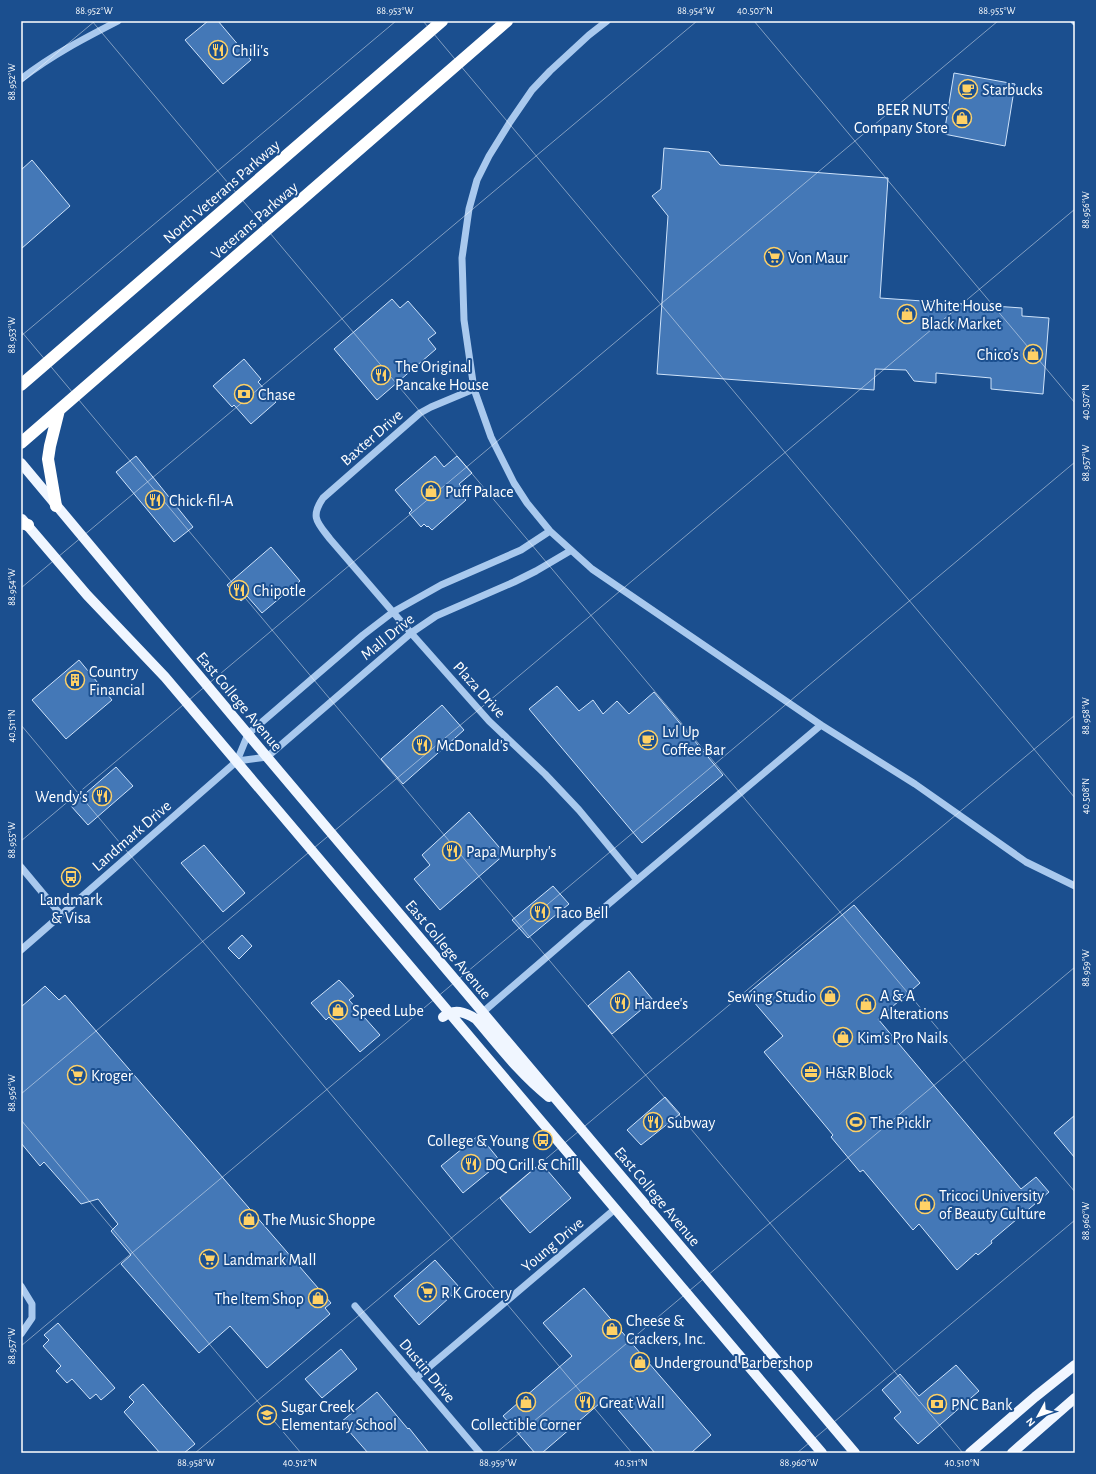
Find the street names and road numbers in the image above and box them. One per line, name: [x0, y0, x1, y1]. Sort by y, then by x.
street label: North Veterans Parkway: [159, 135, 283, 247]
street label: Veterans Parkway: [207, 177, 301, 263]
street label: Baxter Drive: [338, 407, 406, 469]
street label: Mall Drive: [358, 611, 417, 663]
street label: East College Avenue: [193, 649, 285, 754]
street label: Plaza Drive: [450, 658, 508, 721]
street label: Landmark Drive: [89, 797, 174, 874]
street label: East College Avenue: [402, 897, 494, 1002]
street label: East College Avenue: [611, 1144, 703, 1249]
street label: Young Drive: [519, 1214, 587, 1275]
street label: Dustin Drive: [396, 1336, 458, 1405]

